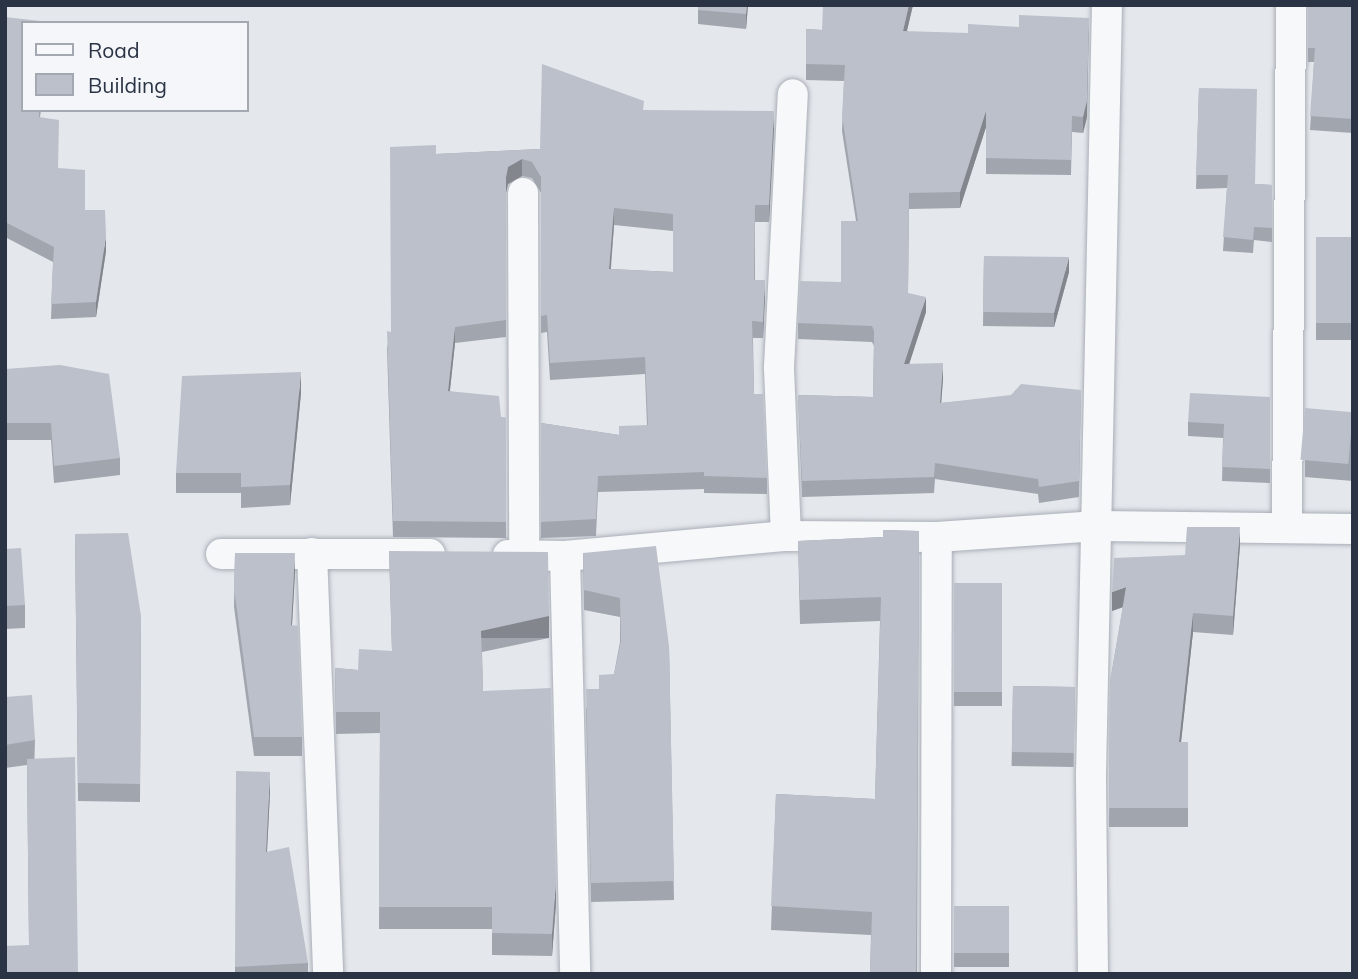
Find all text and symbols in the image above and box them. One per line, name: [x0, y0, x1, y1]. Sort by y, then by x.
legend: [21, 21, 248, 112]
text: Road: [88, 37, 139, 63]
text: Building: [88, 72, 167, 98]

